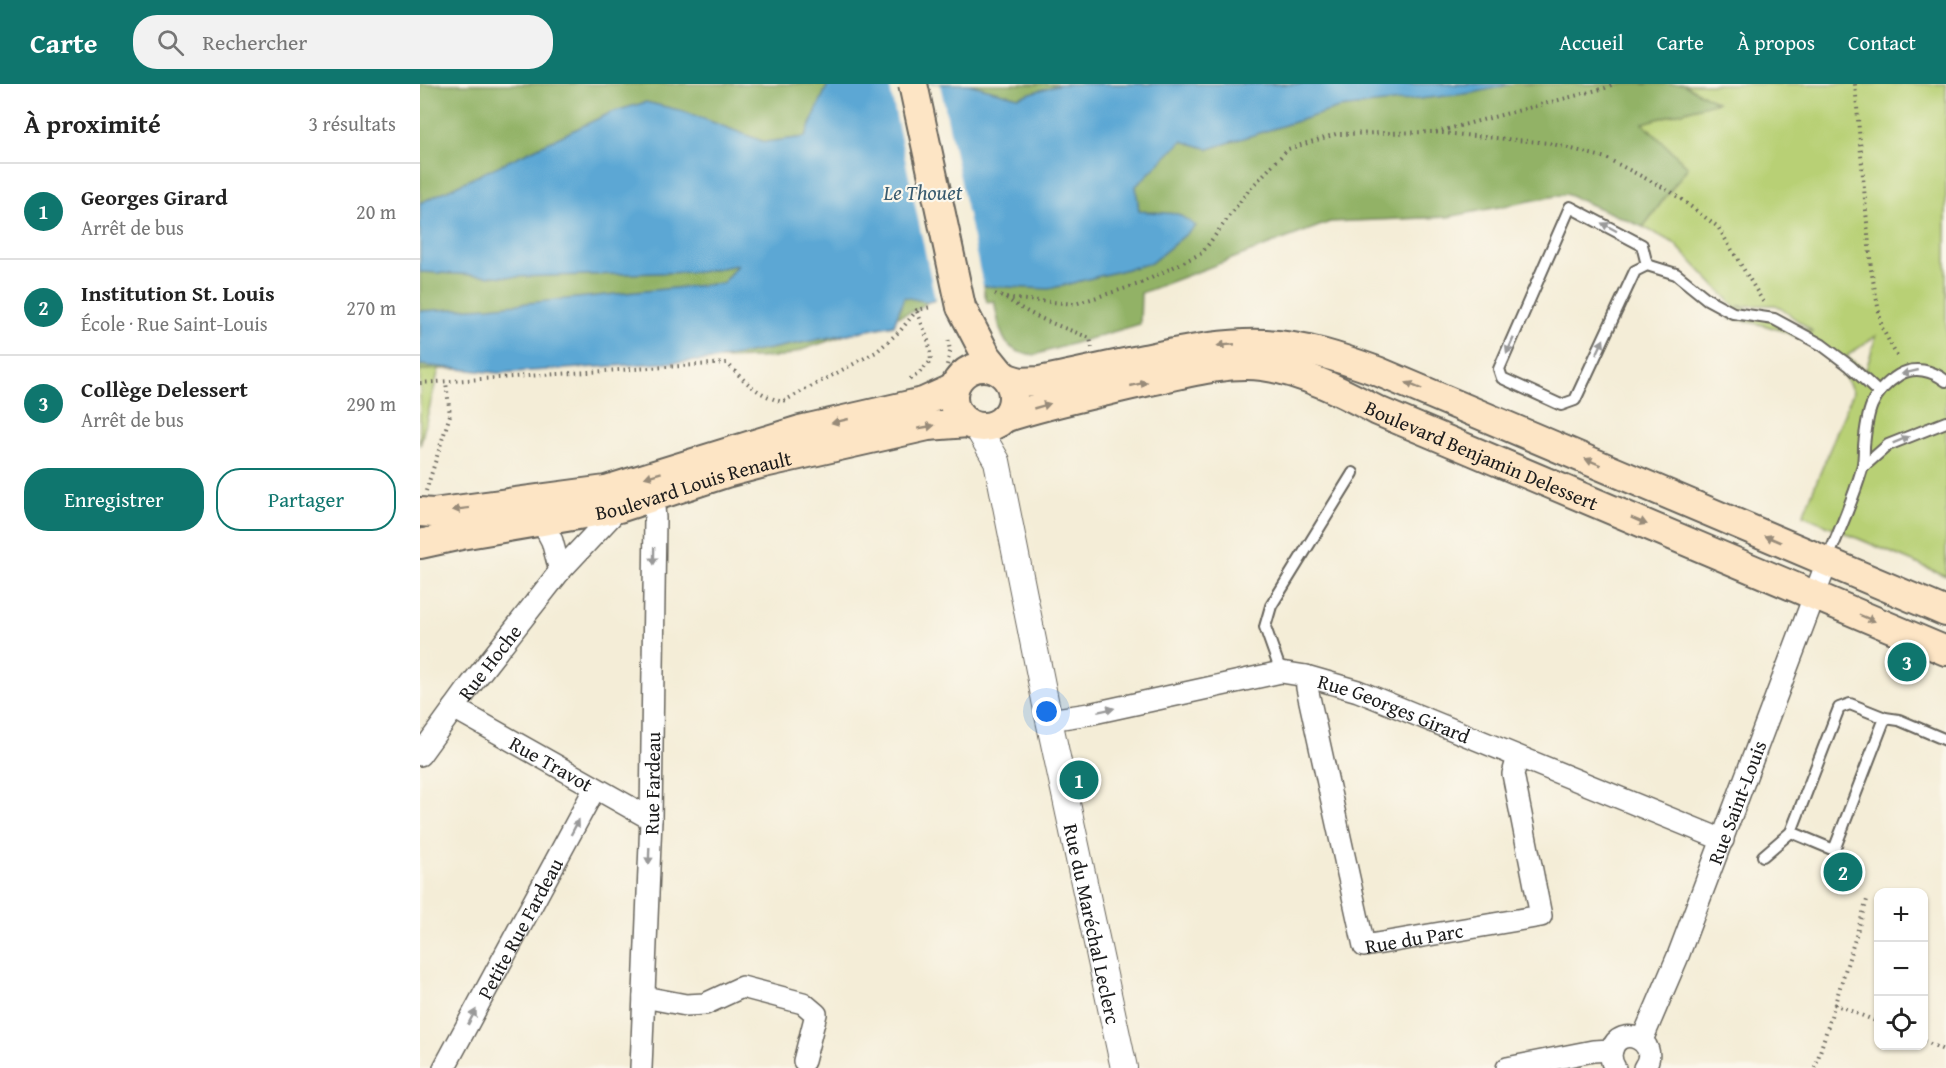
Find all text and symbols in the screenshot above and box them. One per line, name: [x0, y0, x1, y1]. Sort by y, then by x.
search box: [133, 15, 553, 69]
text: Carte: [30, 22, 97, 63]
icon: search: [154, 26, 187, 59]
text: Rechercher: [202, 26, 307, 58]
text: Accueil: [1559, 27, 1624, 58]
text: Carte: [1657, 27, 1704, 58]
text: À propos: [1737, 27, 1815, 58]
text: Contact: [1848, 27, 1916, 58]
text: À proximité: [24, 104, 161, 143]
text: 3 résultats: [308, 109, 396, 138]
water label: Le Thouet: [883, 177, 963, 208]
text: Georges Girard: [81, 181, 228, 213]
text: 1: [38, 197, 49, 226]
text: 20 m: [356, 197, 396, 226]
text: Arrêt de bus: [81, 213, 184, 242]
one-way arrow: [1600, 222, 1617, 232]
text: Institution St. Louis: [81, 277, 275, 309]
text: 2: [38, 293, 49, 322]
text: 270 m: [346, 293, 396, 322]
text: École · Rue Saint-Louis: [81, 309, 268, 338]
one-way arrow: [1505, 337, 1514, 354]
one-way arrow: [1595, 339, 1604, 356]
one-way arrow: [1216, 340, 1235, 350]
one-way arrow: [1901, 368, 1919, 378]
text: Collège Delessert: [81, 373, 248, 405]
one-way arrow: [1129, 379, 1148, 388]
one-way arrow: [1405, 381, 1423, 390]
text: 3: [38, 389, 49, 418]
text: 290 m: [346, 389, 396, 418]
street label: Boulevard Benjamin Delessert: [1360, 392, 1603, 517]
one-way arrow: [1033, 401, 1051, 410]
text: Arrêt de bus: [81, 405, 184, 434]
one-way arrow: [830, 416, 849, 426]
one-way arrow: [917, 422, 936, 431]
one-way arrow: [1893, 435, 1911, 445]
street label: Boulevard Louis Renault: [593, 443, 794, 526]
one-way arrow: [1585, 458, 1602, 467]
button: Enregistrer: [24, 468, 204, 531]
button: Partager: [216, 468, 396, 531]
one-way arrow: [644, 471, 662, 481]
one-way arrow: [451, 504, 470, 514]
one-way arrow: [1631, 516, 1649, 526]
one-way arrow: [1764, 534, 1782, 543]
one-way arrow: [650, 546, 659, 565]
one-way arrow: [1859, 613, 1877, 623]
street label: Rue Hoche: [450, 618, 528, 706]
pin: 3: [1888, 640, 1926, 684]
street label: Rue Georges Girard: [1315, 666, 1475, 750]
your location: [1032, 697, 1061, 726]
one-way arrow: [1097, 705, 1116, 714]
street label: Rue Travot: [505, 728, 599, 798]
street label: Rue Fardeau: [636, 731, 667, 835]
street label: Rue Saint-Louis: [1700, 736, 1773, 868]
pin: 1: [1060, 758, 1098, 802]
one-way arrow: [570, 818, 580, 835]
street label: Rue du Maréchal Leclerc: [1057, 821, 1129, 1027]
one-way arrow: [645, 846, 654, 865]
pin: 2: [1824, 850, 1862, 894]
street label: Petite Rue Fardeau: [470, 852, 570, 1004]
map controls: [1874, 888, 1928, 1050]
button: +: [1874, 888, 1928, 942]
street label: Rue du Parc: [1363, 915, 1465, 960]
button: −: [1874, 942, 1928, 996]
button: locate: [1874, 996, 1928, 1050]
one-way arrow: [467, 1008, 477, 1025]

